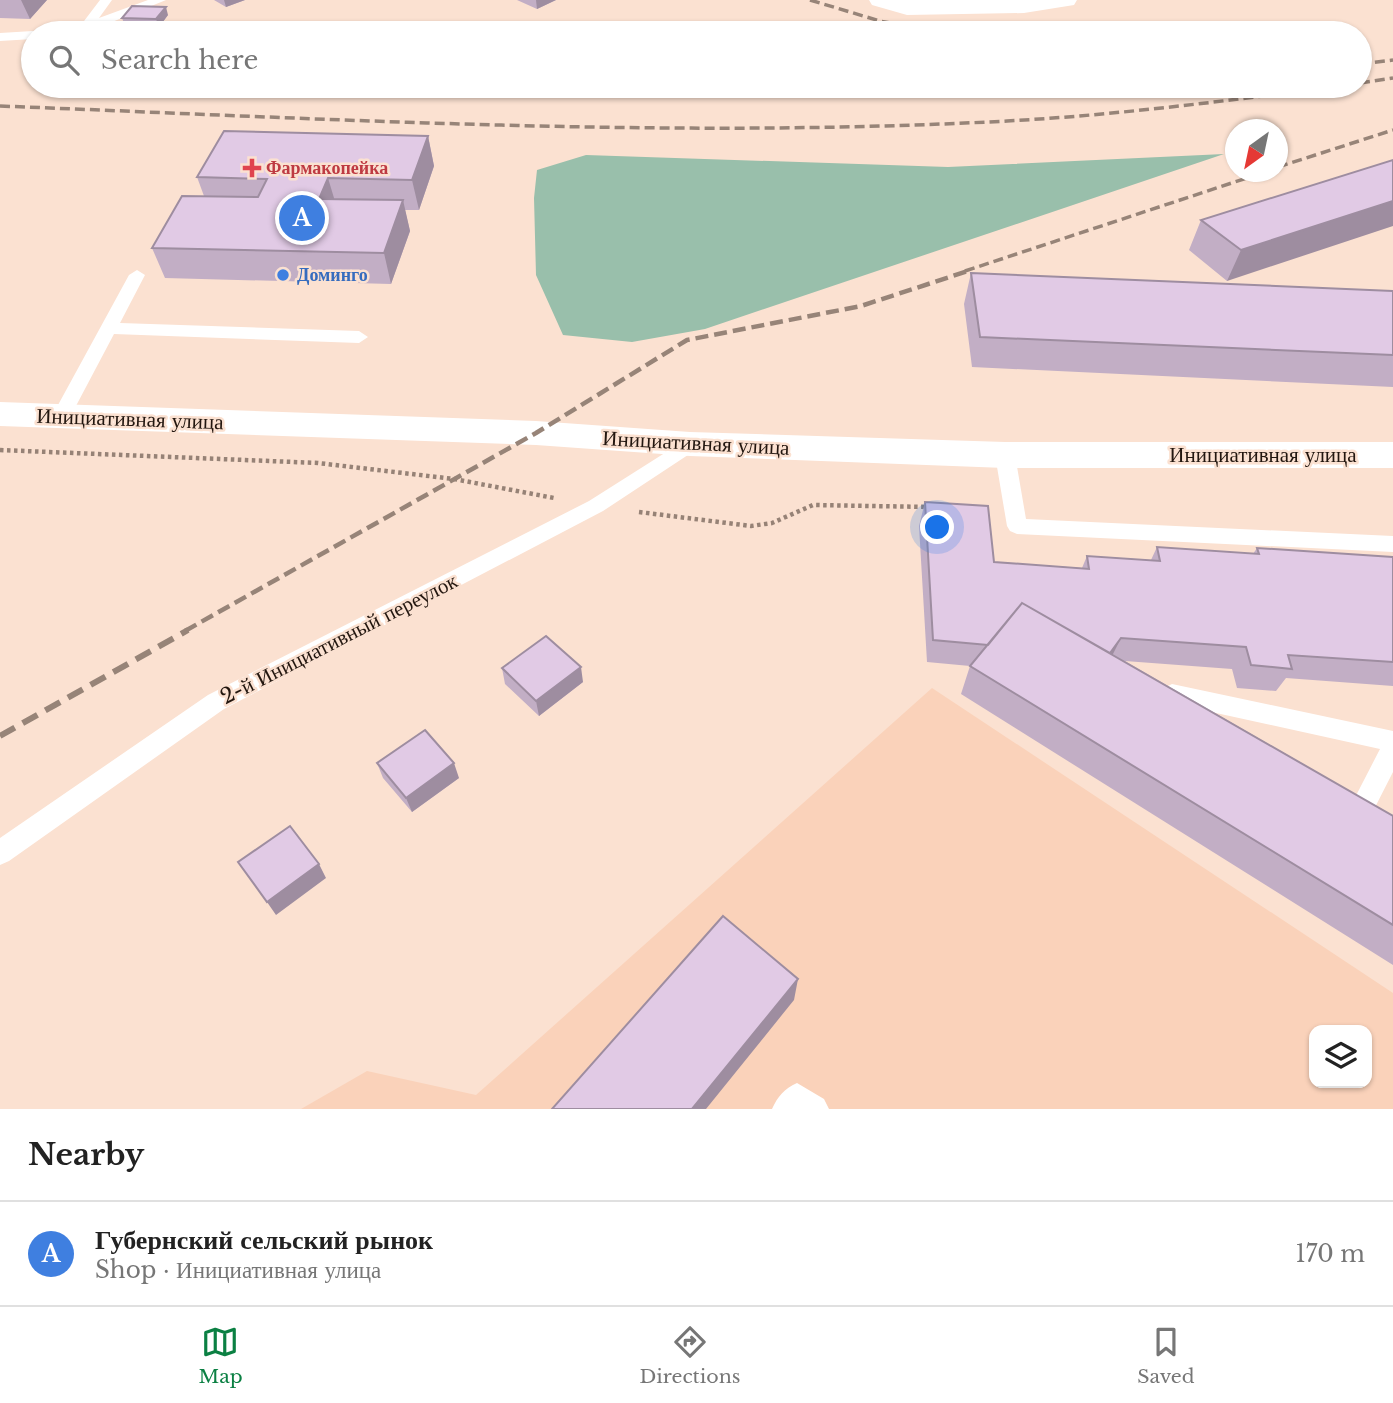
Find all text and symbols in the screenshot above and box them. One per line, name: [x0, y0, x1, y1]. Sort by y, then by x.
search box: [21, 21, 1372, 98]
icon: search: [45, 41, 83, 79]
text: Search here: [101, 44, 258, 76]
north arrow: [1225, 119, 1288, 182]
place label: Фармакопейка: [266, 157, 388, 179]
marker: Фармакопейка: [244, 160, 260, 176]
pin: A: [279, 192, 325, 244]
place label: Доминго: [297, 264, 368, 286]
marker: Доминго: [275, 267, 291, 283]
street label: Инициативная улица: [36, 403, 225, 435]
street label: Инициативная улица: [602, 425, 791, 461]
street label: Инициативная улица: [1169, 442, 1357, 468]
your location: [920, 510, 954, 544]
street label: 2-й Инициативный переулок: [216, 567, 462, 710]
map controls: [1309, 1025, 1372, 1088]
button: layers: [1309, 1025, 1372, 1088]
text: Nearby: [28, 1136, 144, 1173]
text: Губернский сельский рынок: [95, 1224, 433, 1256]
text: A: [42, 1240, 60, 1268]
text: 170 m: [1295, 1240, 1365, 1268]
text: Shop · Инициативная улица: [95, 1256, 381, 1284]
tab: Map: [198, 1323, 243, 1388]
tab: Directions: [639, 1323, 740, 1388]
tab: Saved: [1137, 1323, 1195, 1388]

